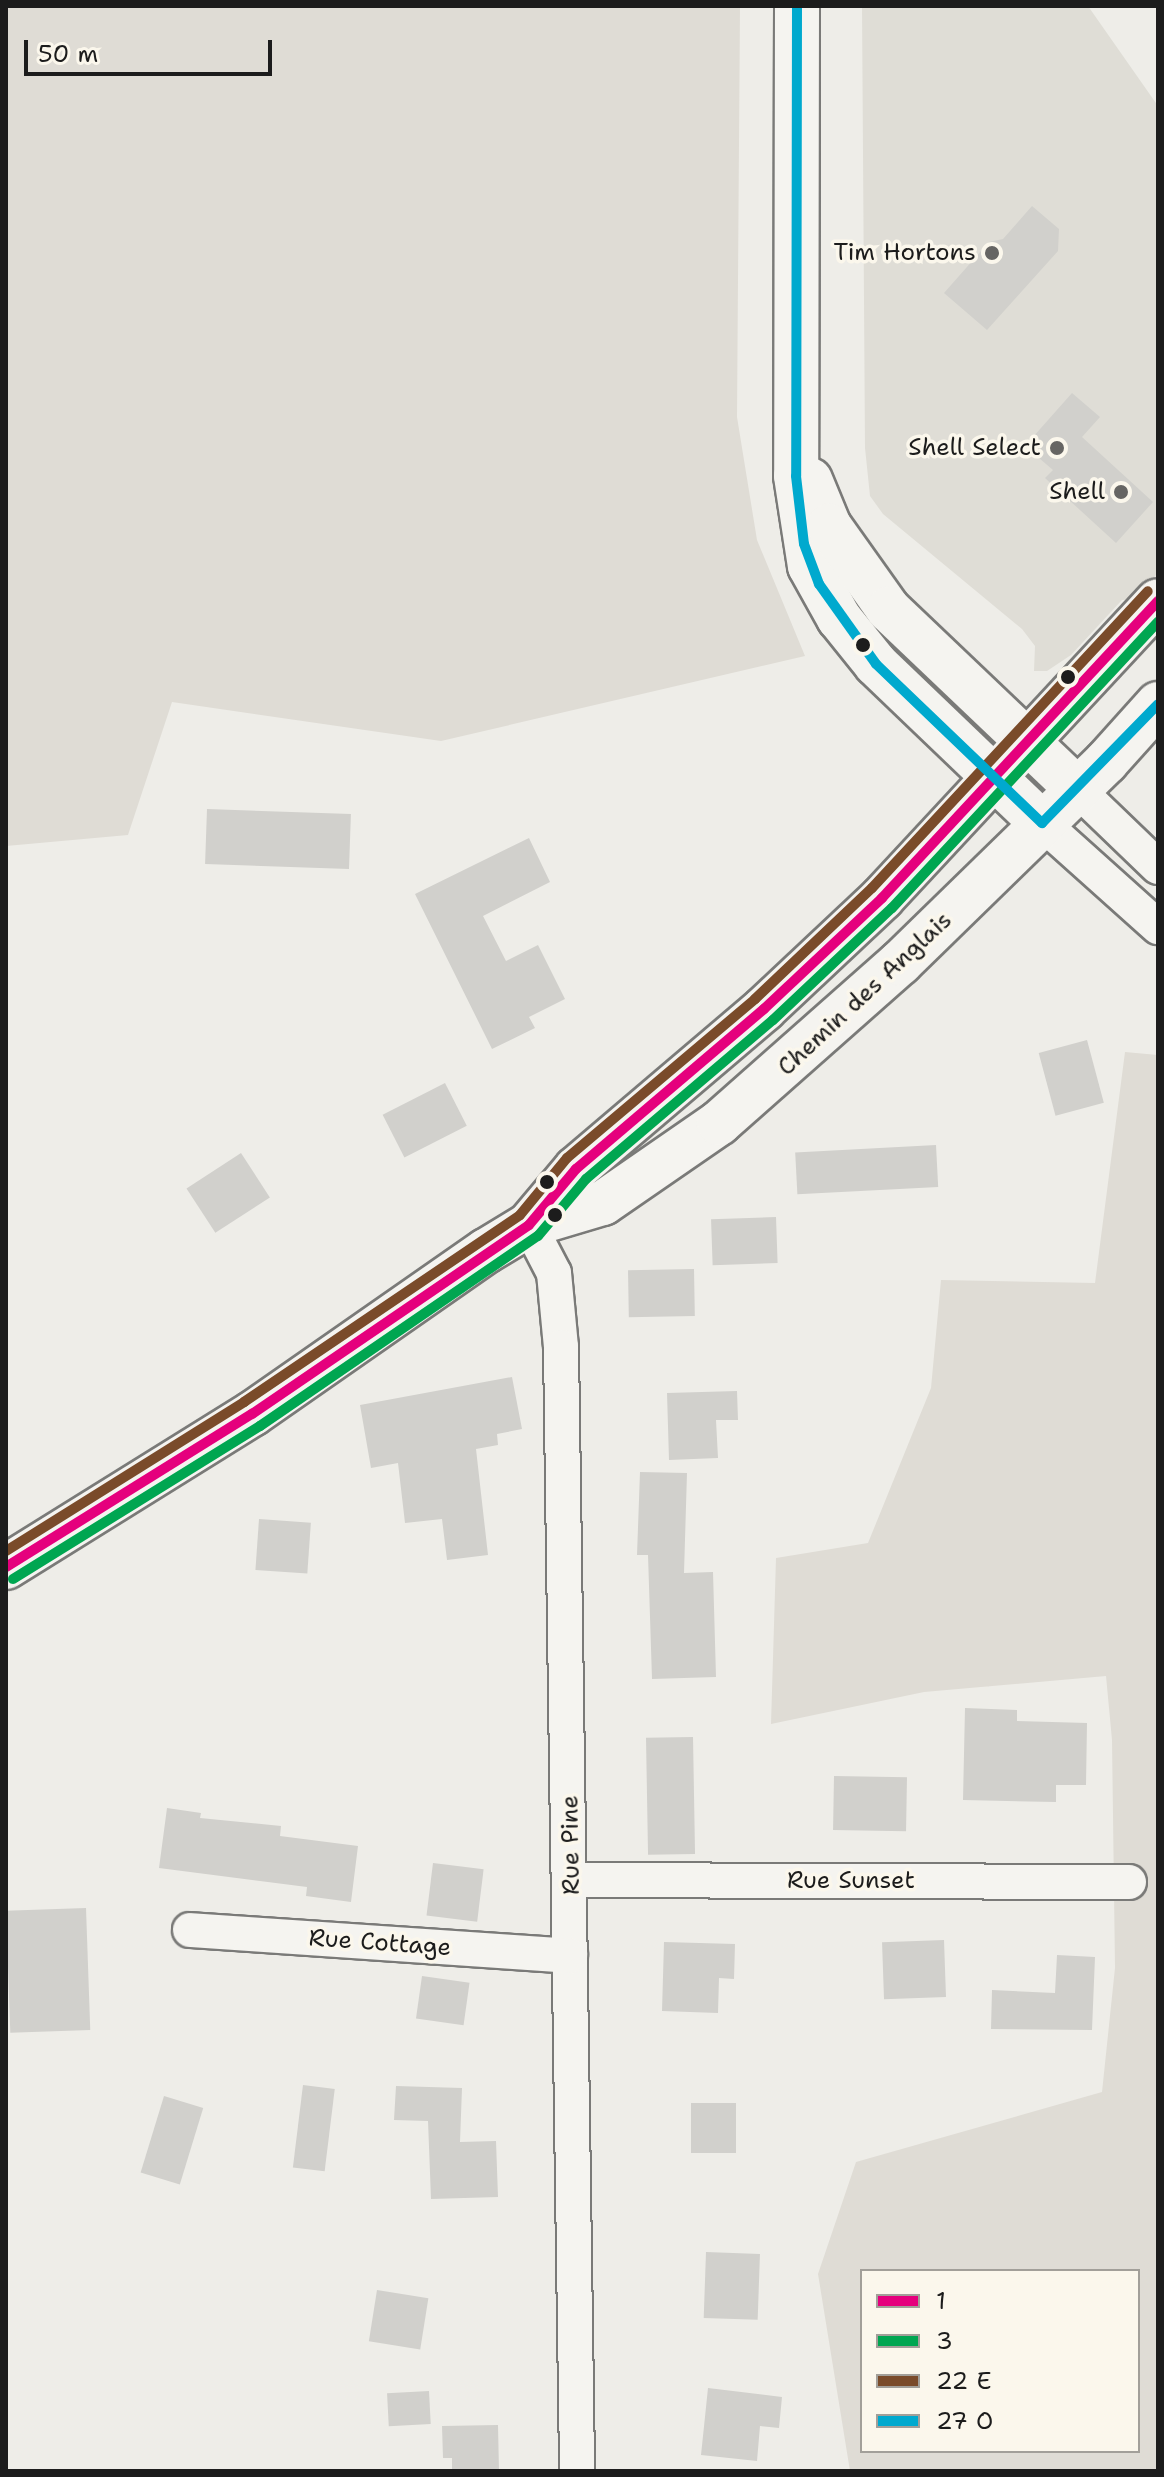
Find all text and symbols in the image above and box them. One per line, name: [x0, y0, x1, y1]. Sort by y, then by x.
scale bar: [28, 24, 276, 74]
text: 50 m: [38, 38, 98, 70]
place label: Tim Hortons: [833, 239, 976, 267]
marker: Tim Hortons: [983, 244, 1001, 262]
place label: Shell Select: [908, 434, 1041, 462]
marker: Shell Select: [1048, 439, 1066, 457]
place label: Shell: [1049, 478, 1105, 506]
marker: Shell: [1112, 483, 1130, 501]
unlabelled marker: [855, 637, 871, 653]
unlabelled marker: [1060, 669, 1076, 685]
street label: Chemin des Anglais: [772, 906, 958, 1082]
unlabelled marker: [539, 1174, 555, 1190]
unlabelled marker: [547, 1207, 563, 1223]
street label: Rue Pine: [556, 1795, 586, 1895]
street label: Rue Sunset: [787, 1867, 915, 1895]
street label: Rue Cottage: [308, 1924, 452, 1962]
legend: [860, 2269, 1140, 2453]
text: 1: [936, 2285, 946, 2317]
text: 3: [936, 2325, 953, 2357]
text: 22 E: [936, 2365, 992, 2397]
text: 27 O: [936, 2405, 993, 2437]

